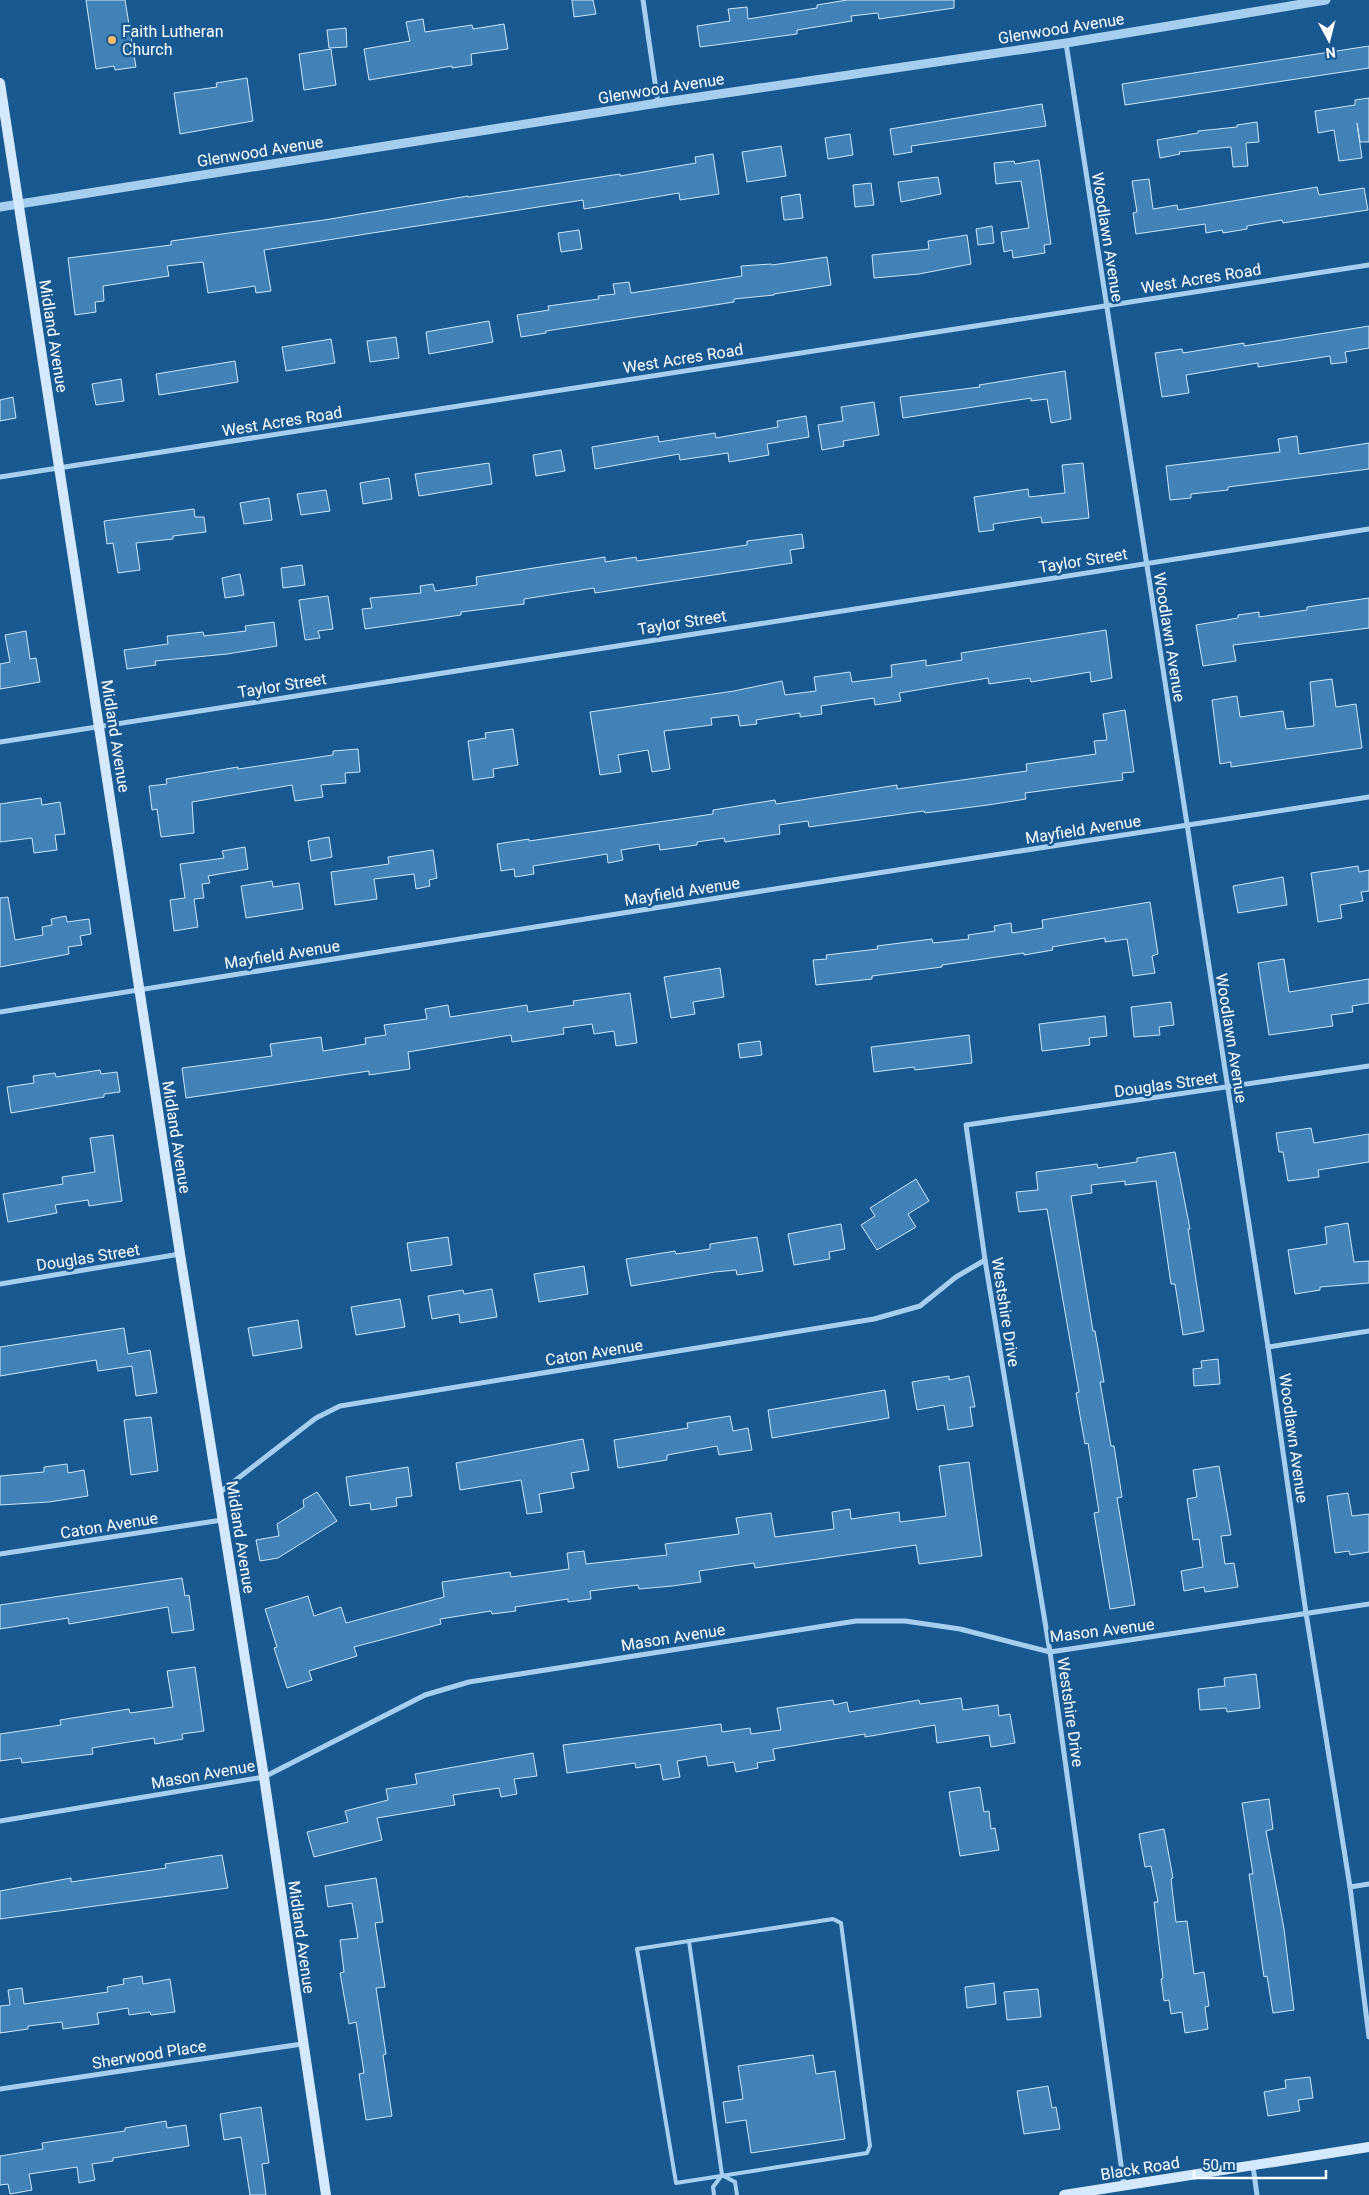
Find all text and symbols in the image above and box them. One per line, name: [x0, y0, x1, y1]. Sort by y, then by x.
street label: Glenwood Avenue: [997, 9, 1126, 48]
north arrow: [1304, 15, 1354, 65]
place label: Faith Lutheran Church: [122, 22, 223, 59]
marker: Faith Lutheran Church: [106, 34, 118, 46]
text: N: [1325, 44, 1336, 61]
street label: Glenwood Avenue: [597, 69, 726, 108]
street label: Glenwood Avenue: [196, 132, 325, 171]
street label: Woodlawn Avenue: [1088, 171, 1127, 303]
street label: West Acres Road: [1140, 260, 1263, 297]
street label: Midland Avenue: [35, 278, 72, 394]
street label: West Acres Road: [622, 340, 745, 377]
street label: West Acres Road: [221, 403, 344, 440]
street label: Taylor Street: [1037, 544, 1129, 577]
street label: Woodlawn Avenue: [1150, 571, 1189, 703]
street label: Taylor Street: [636, 606, 728, 639]
street label: Taylor Street: [236, 669, 328, 702]
street label: Midland Avenue: [97, 678, 134, 794]
street label: Mayfield Avenue: [1024, 811, 1142, 848]
street label: Mayfield Avenue: [623, 873, 741, 910]
street label: Mayfield Avenue: [223, 936, 341, 973]
street label: Woodlawn Avenue: [1212, 972, 1251, 1104]
street label: Douglas Street: [1113, 1068, 1219, 1101]
street label: Midland Avenue: [158, 1079, 195, 1195]
street label: Douglas Street: [35, 1240, 141, 1275]
street label: Westshire Drive: [987, 1256, 1024, 1368]
street label: Caton Avenue: [544, 1335, 644, 1370]
street label: Woodlawn Avenue: [1275, 1372, 1312, 1504]
street label: Midland Avenue: [222, 1479, 259, 1595]
street label: Caton Avenue: [59, 1508, 159, 1543]
street label: Mason Avenue: [1049, 1615, 1155, 1646]
street label: Mason Avenue: [620, 1620, 727, 1655]
street label: Westshire Drive: [1053, 1656, 1088, 1768]
street label: Mason Avenue: [150, 1756, 257, 1793]
street label: Midland Avenue: [284, 1879, 319, 1995]
street label: Sherwood Place: [91, 2036, 207, 2073]
scale bar: [1194, 2148, 1326, 2180]
street label: Black Road: [1099, 2153, 1181, 2184]
text: 50 m: [1202, 2156, 1236, 2174]

